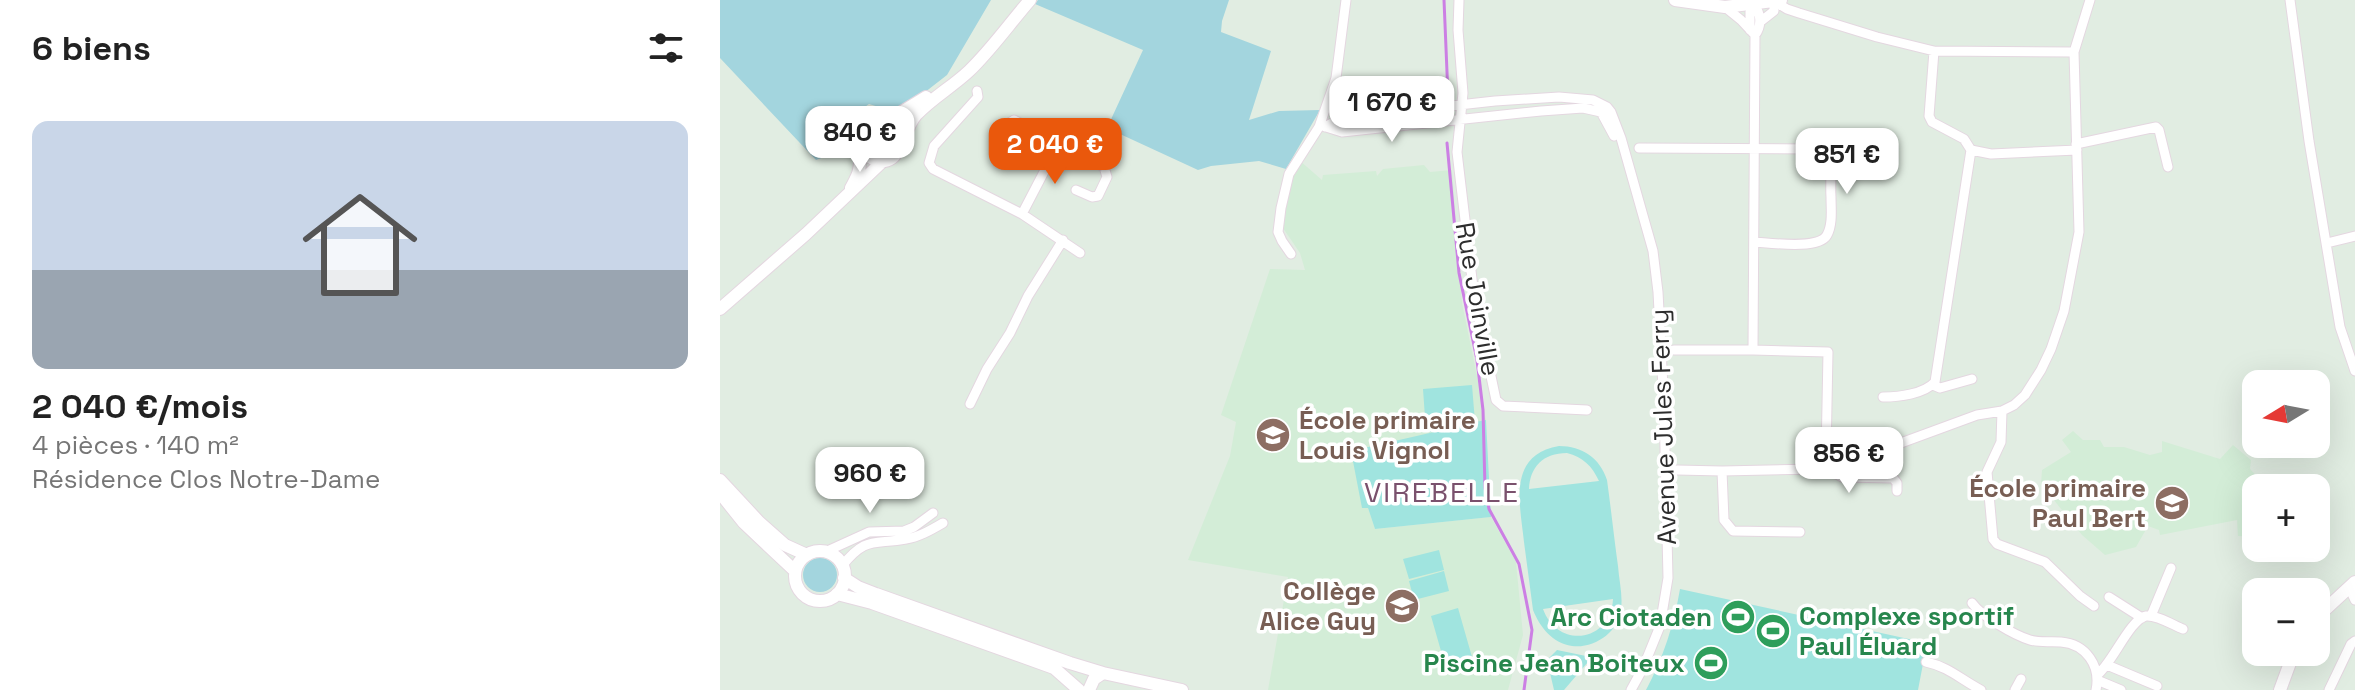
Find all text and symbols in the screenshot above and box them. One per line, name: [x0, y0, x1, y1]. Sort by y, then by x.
icon: filters: [644, 26, 688, 70]
text: 6 biens: [32, 27, 151, 70]
pin: 1 670 €: [1318, 76, 1466, 144]
text: 1 670 €: [1347, 85, 1437, 119]
pin: 840 €: [804, 106, 916, 174]
text: 840 €: [823, 115, 897, 149]
pin: 2 040 €: [981, 118, 1129, 186]
text: 2 040 €: [1007, 127, 1103, 161]
pin: 851 €: [1791, 128, 1903, 196]
text: 851 €: [1814, 137, 1880, 171]
icon: home: [288, 173, 432, 317]
street label: Rue Joinville: [1448, 219, 1508, 379]
street label: Avenue Jules Ferry: [1642, 308, 1684, 546]
north arrow: [2242, 370, 2330, 458]
map controls: [2242, 370, 2330, 666]
text: 2 040 €/mois: [32, 385, 248, 428]
place label: École primaire Louis Vignol: [1299, 403, 1476, 467]
school or university icon: École primaire Louis Vignol: [1254, 416, 1292, 454]
pin: 856 €: [1793, 427, 1905, 495]
text: 4 pièces · 140 m²: [32, 428, 239, 462]
text: 856 €: [1813, 436, 1885, 470]
pin: 960 €: [814, 447, 926, 515]
text: 960 €: [833, 456, 907, 490]
text: Résidence Clos Notre-Dame: [32, 462, 380, 496]
place label: École primaire Paul Bert: [1969, 471, 2146, 535]
district label: VIREBELLE: [1364, 474, 1520, 510]
button: +: [2242, 474, 2330, 562]
school or university icon: École primaire Paul Bert: [2153, 484, 2191, 522]
place label: Collège Alice Guy: [1260, 574, 1376, 638]
button: −: [2242, 578, 2330, 666]
school or university icon: Collège Alice Guy: [1383, 587, 1421, 625]
sports icon: Arc Ciotaden: [1719, 598, 1757, 636]
place label: Complexe sportif Paul Éluard: [1799, 599, 2014, 663]
place label: Arc Ciotaden: [1550, 600, 1712, 634]
sports icon: Complexe sportif Paul Éluard: [1754, 612, 1792, 650]
sports icon: Piscine Jean Boiteux: [1692, 644, 1730, 682]
place label: Piscine Jean Boiteux: [1424, 646, 1685, 680]

